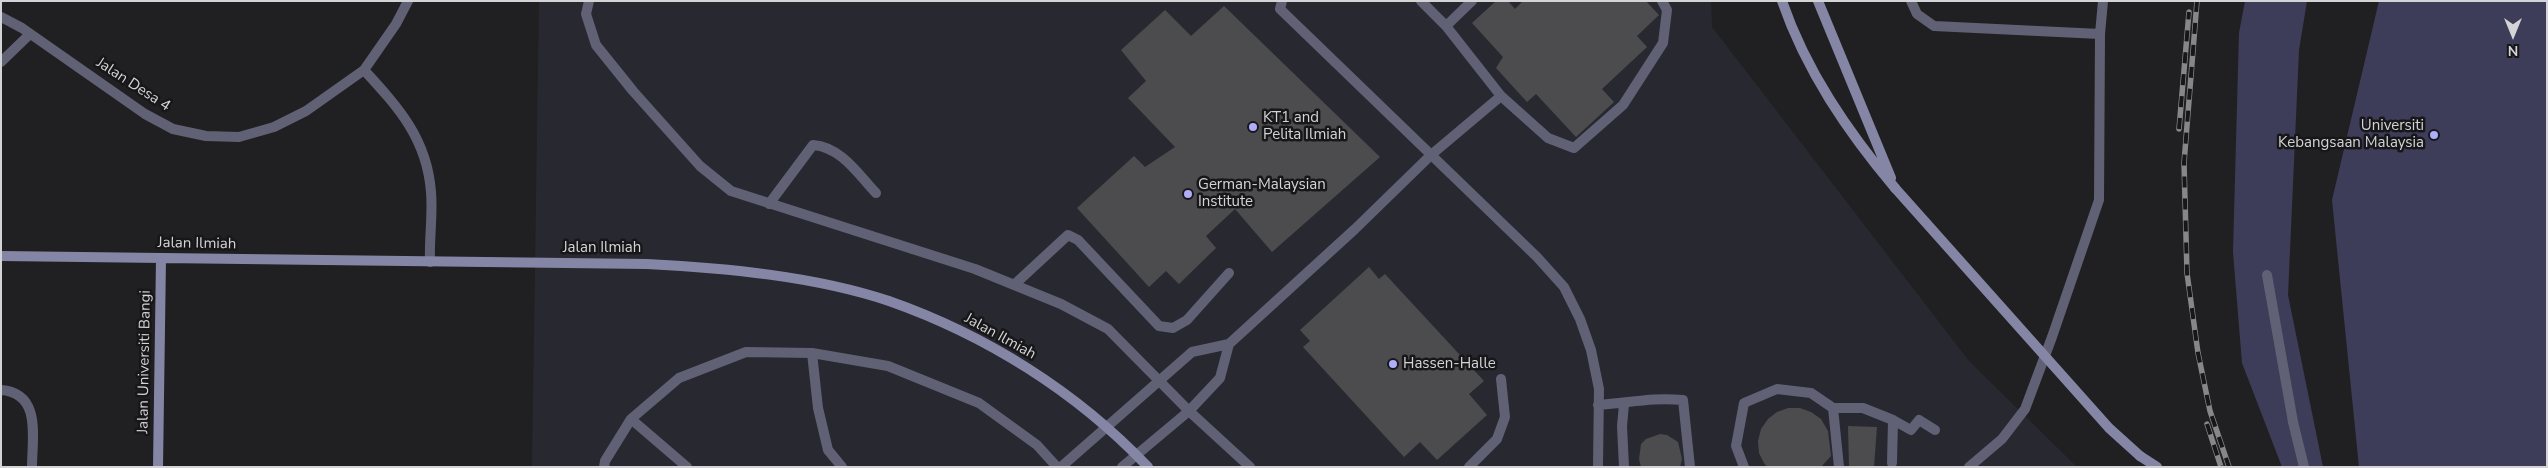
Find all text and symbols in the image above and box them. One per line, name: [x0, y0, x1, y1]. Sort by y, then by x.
north arrow: [2488, 10, 2538, 60]
text: N: [2508, 41, 2518, 60]
street label: Jalan Desa 4: [93, 54, 173, 116]
place label: KT1 and Pelita Ilmiah: [1263, 109, 1346, 144]
place label: Universiti Kebangsaan Malaysia: [2278, 117, 2424, 152]
marker: KT1 and Pelita Ilmiah: [1247, 121, 1259, 133]
marker: Universiti Kebangsaan Malaysia: [2428, 129, 2440, 141]
place label: German-Malaysian Institute: [1198, 176, 1326, 211]
marker: German-Malaysian Institute: [1182, 188, 1194, 200]
street label: Jalan Ilmiah: [158, 234, 236, 254]
street label: Jalan Ilmiah: [563, 239, 641, 257]
street label: Jalan Universiti Bangi: [135, 290, 155, 434]
street label: Jalan Ilmiah: [961, 310, 1039, 364]
place label: Hassen-Halle: [1403, 355, 1496, 373]
marker: Hassen-Halle: [1387, 358, 1399, 370]

